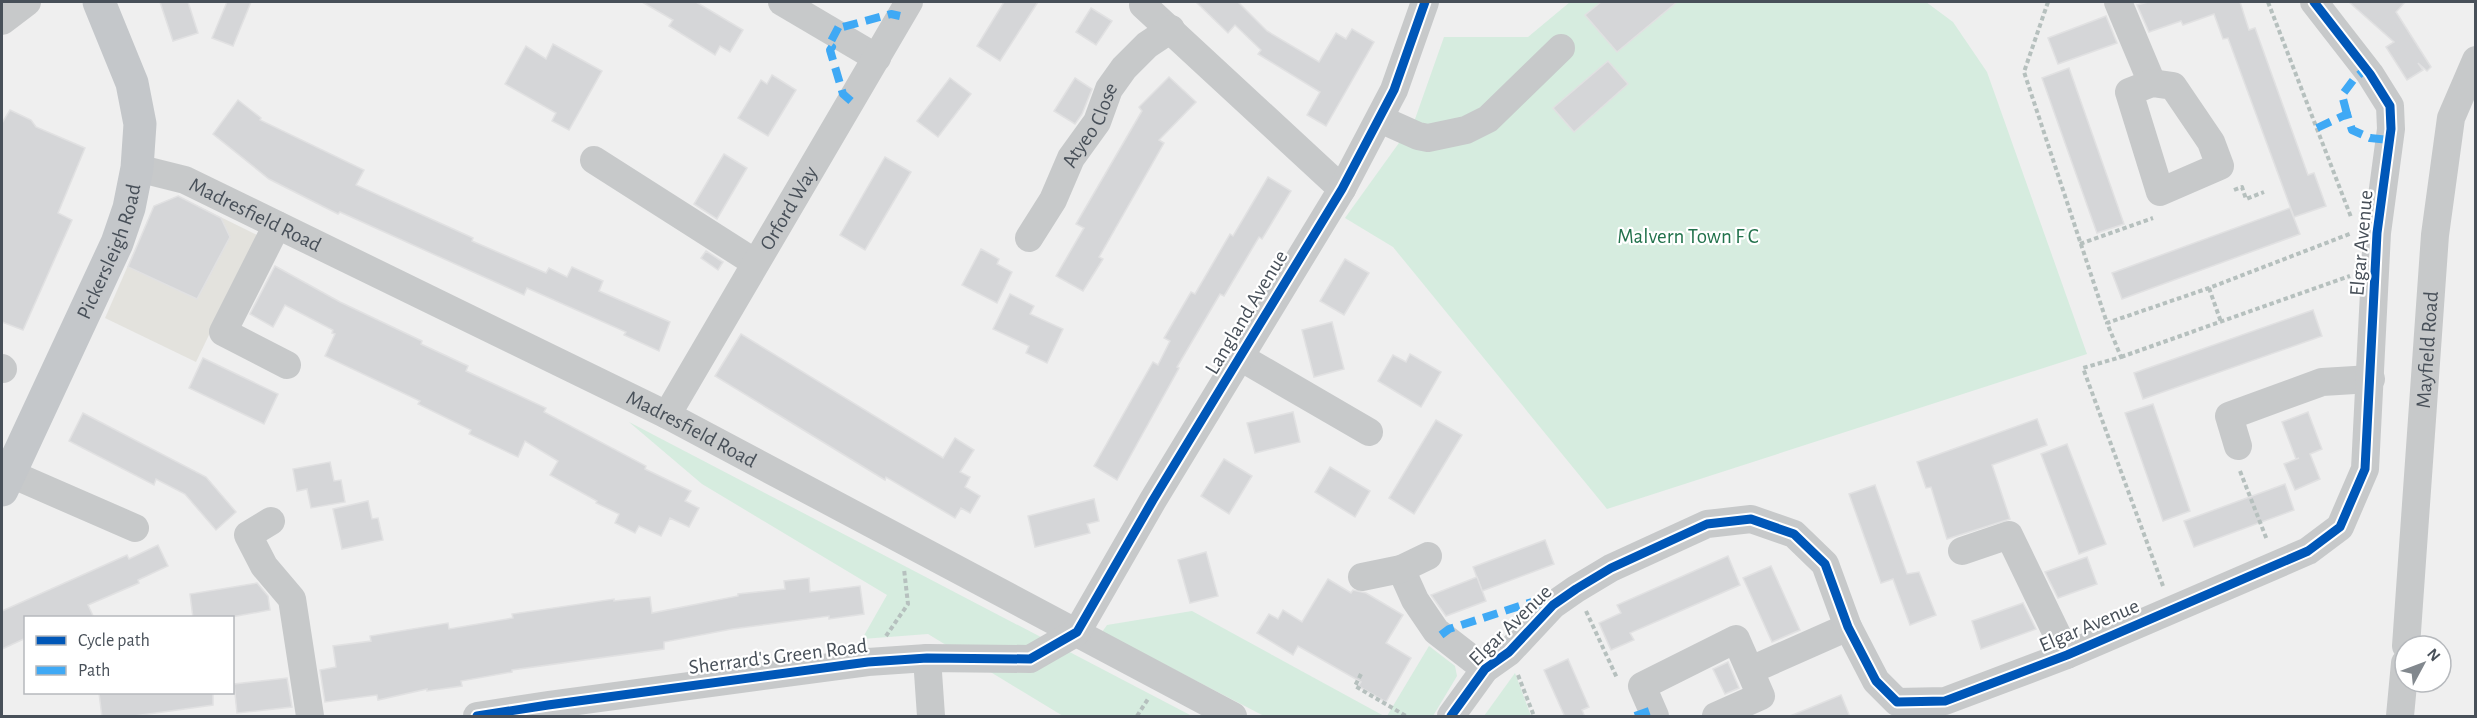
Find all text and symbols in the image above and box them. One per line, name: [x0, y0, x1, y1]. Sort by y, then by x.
street label: Atyeo Close: [1058, 78, 1121, 170]
street label: Orford Way: [756, 163, 821, 254]
street label: Madresfield Road: [186, 174, 325, 256]
street label: Pickersleigh Road: [73, 182, 145, 322]
street label: Elgar Avenue: [2346, 189, 2377, 297]
park label: Malvern Town F C: [1617, 226, 1759, 247]
street label: Langland Avenue: [1201, 247, 1292, 378]
street label: Mayfield Road: [2413, 290, 2442, 409]
street label: Madresfield Road: [623, 387, 760, 472]
street label: Elgar Avenue: [1465, 581, 1556, 670]
street label: Elgar Avenue: [2036, 595, 2142, 656]
legend: [24, 616, 234, 694]
text: Cycle path: [78, 632, 150, 650]
north arrow: [2393, 634, 2453, 694]
street label: Sherrard's Green Road: [688, 635, 869, 678]
text: N: [2424, 645, 2443, 664]
text: Path: [78, 662, 110, 680]

